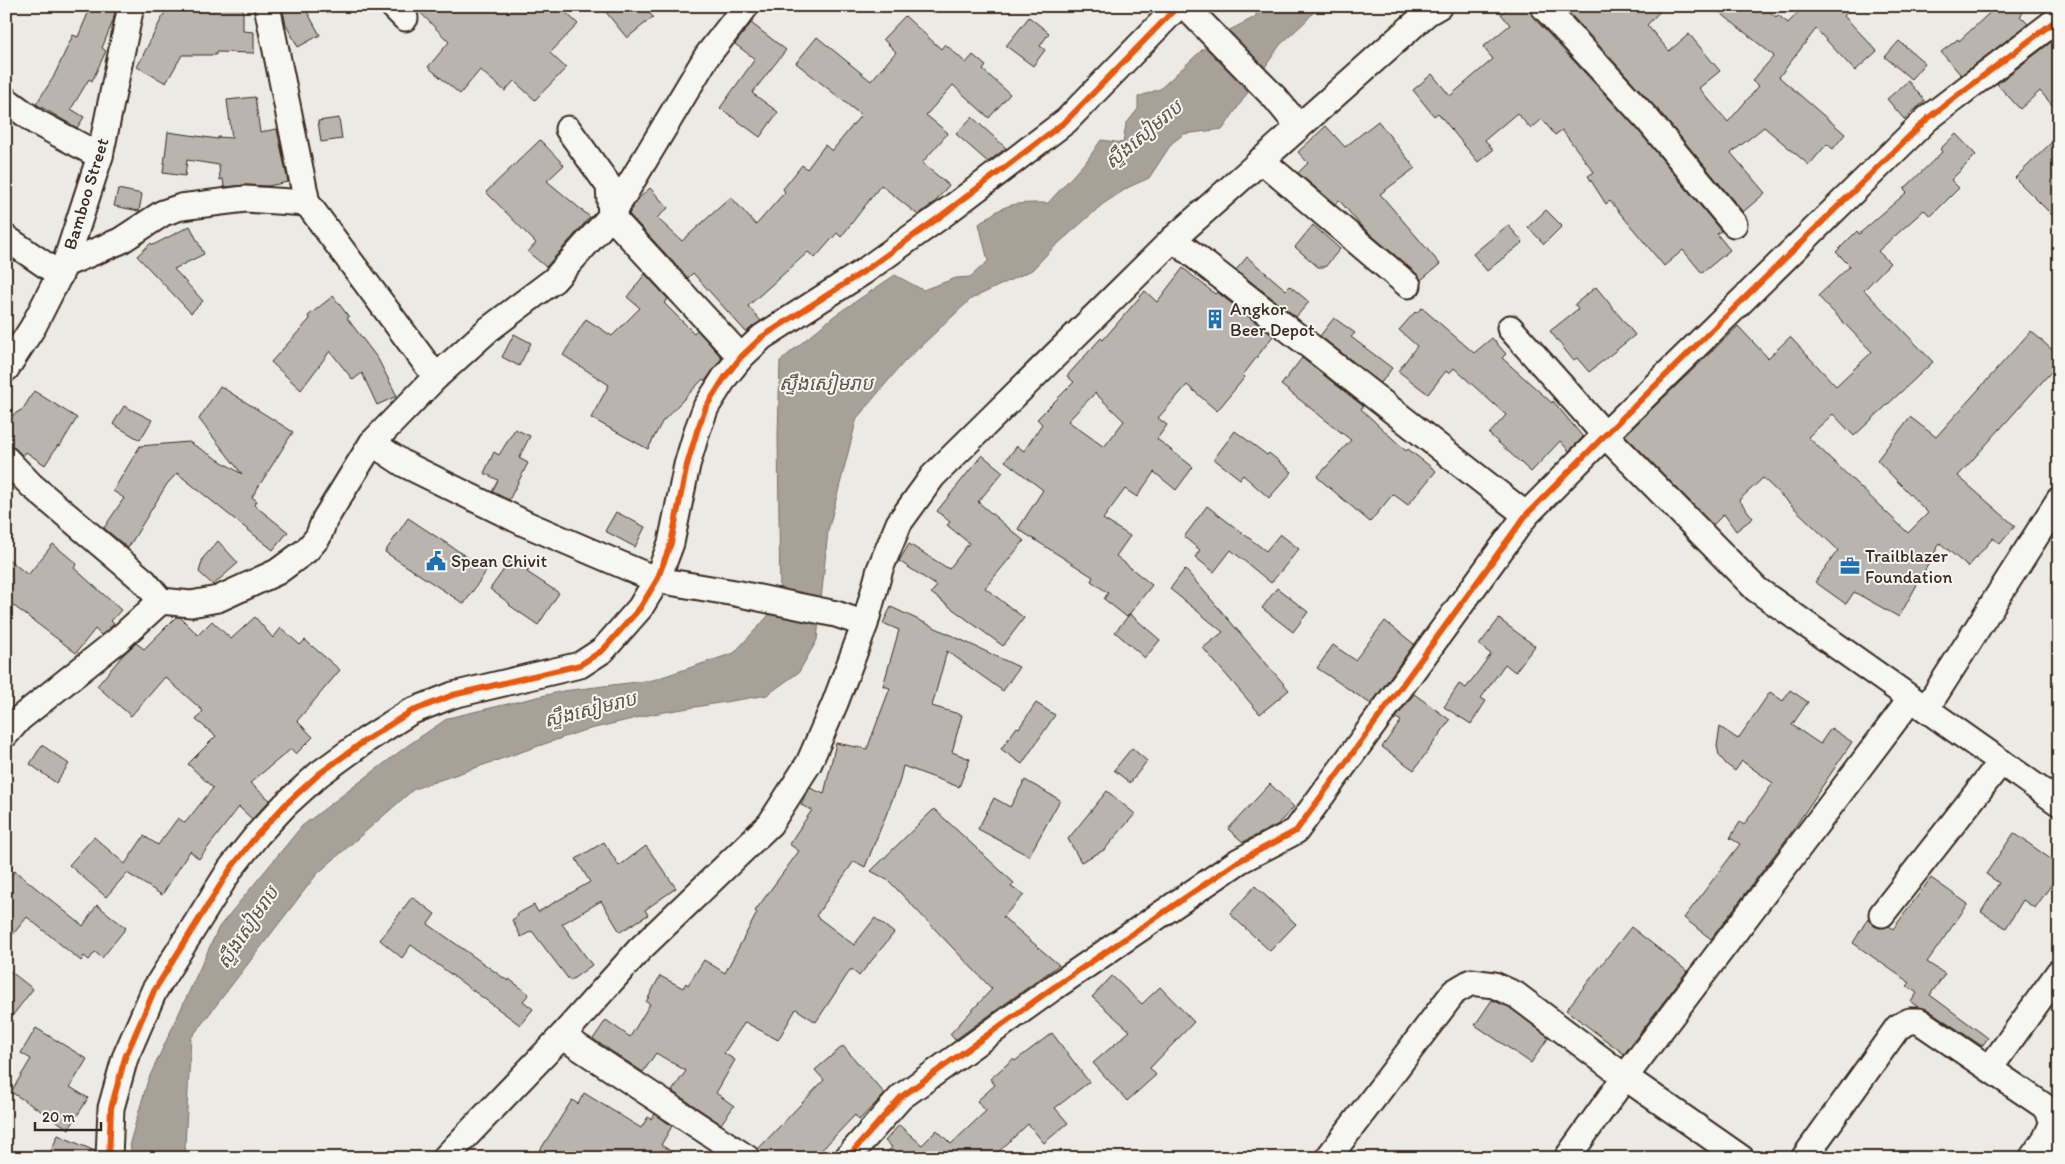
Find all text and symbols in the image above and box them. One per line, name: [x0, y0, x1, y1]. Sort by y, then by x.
water label: ស្ទឹងសៀមរាប: [1099, 93, 1189, 174]
street label: Bamboo Street: [59, 135, 114, 253]
place label: Angkor Beer Depot: [1230, 298, 1315, 341]
building icon: Angkor Beer Depot: [1204, 308, 1226, 330]
water label: ស្ទឹងសៀមរាប: [779, 371, 875, 395]
place label: Trailblazer Foundation: [1865, 545, 1953, 588]
public building icon: Spean Chivit: [425, 550, 447, 572]
place label: Spean Chivit: [451, 550, 547, 572]
office icon: Trailblazer Foundation: [1839, 555, 1861, 577]
water label: ស្ទឹងសៀមរាប: [541, 686, 641, 733]
water label: ស្ទឹងសៀមរាប: [211, 880, 285, 973]
scale bar: [35, 1099, 101, 1131]
text: 20 m: [42, 1108, 76, 1126]

